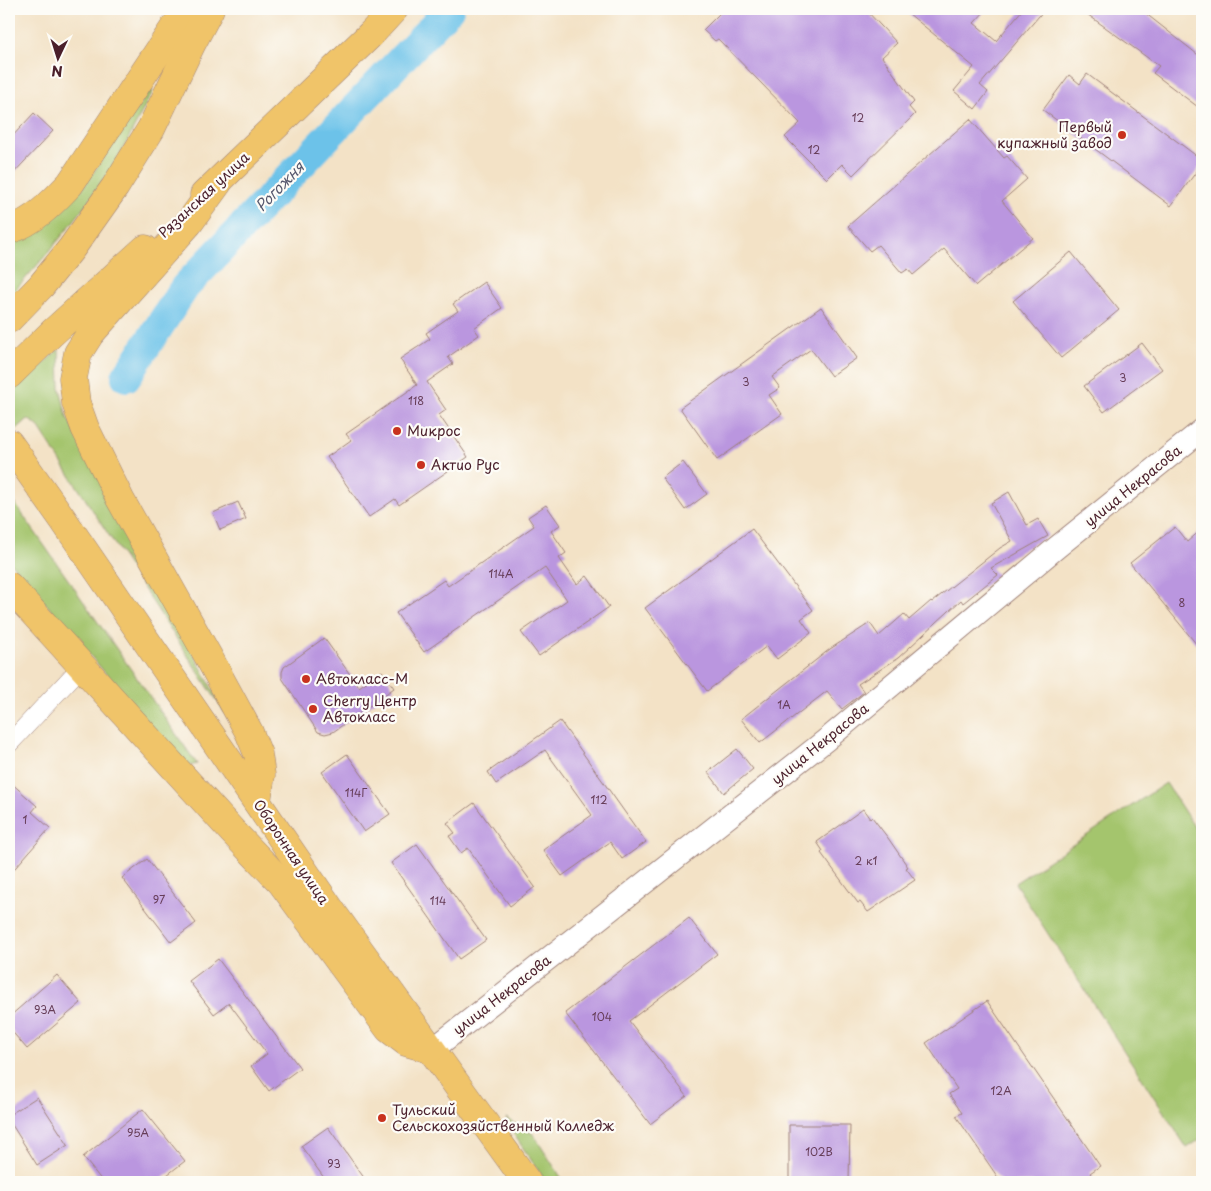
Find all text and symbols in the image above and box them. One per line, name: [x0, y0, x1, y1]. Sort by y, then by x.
north arrow: [32, 32, 82, 82]
text: N: [51, 61, 63, 82]
house number: 12: [852, 109, 865, 126]
place label: Первый купажный завод: [997, 116, 1112, 153]
marker: Первый купажный завод: [1116, 129, 1128, 141]
house number: 12: [808, 141, 821, 158]
street label: Рязанская улица: [153, 147, 254, 243]
water label: Рогожня: [249, 155, 309, 216]
house number: 3: [1119, 369, 1127, 386]
house number: 3: [742, 373, 750, 390]
house number: 118: [408, 392, 424, 409]
place label: Микрос: [407, 420, 461, 441]
marker: Микрос: [391, 425, 403, 437]
street label: улица Некрасова: [1080, 440, 1186, 531]
place label: Актио Рус: [431, 454, 499, 475]
marker: Актио Рус: [415, 459, 427, 471]
house number: 114А: [489, 565, 514, 582]
house number: 8: [1179, 594, 1186, 611]
place label: Автокласс-М: [316, 668, 408, 689]
marker: Автокласс-М: [300, 673, 312, 685]
place label: Cherry Центр Автокласс: [323, 690, 417, 727]
house number: 1А: [777, 696, 791, 713]
street label: улица Некрасова: [767, 698, 873, 789]
marker: Cherry Центр Автокласс: [307, 703, 319, 715]
house number: 114Г: [345, 784, 367, 801]
house number: 112: [590, 791, 608, 808]
street label: Оборонная улица: [248, 795, 334, 908]
house number: 1: [23, 811, 28, 828]
house number: 2 к1: [855, 852, 877, 869]
house number: 97: [153, 891, 165, 908]
house number: 114: [430, 892, 446, 909]
street label: улица Некрасова: [448, 949, 556, 1040]
house number: 93А: [34, 1001, 56, 1018]
house number: 104: [592, 1008, 612, 1025]
house number: 12А: [990, 1082, 1012, 1099]
place label: Тульский Сельскохозяйственный Колледж: [392, 1099, 615, 1136]
marker: Тульский Сельскохозяйственный Колледж: [376, 1112, 388, 1124]
house number: 95А: [127, 1124, 150, 1141]
house number: 102В: [805, 1143, 833, 1160]
house number: 93: [327, 1155, 341, 1172]

